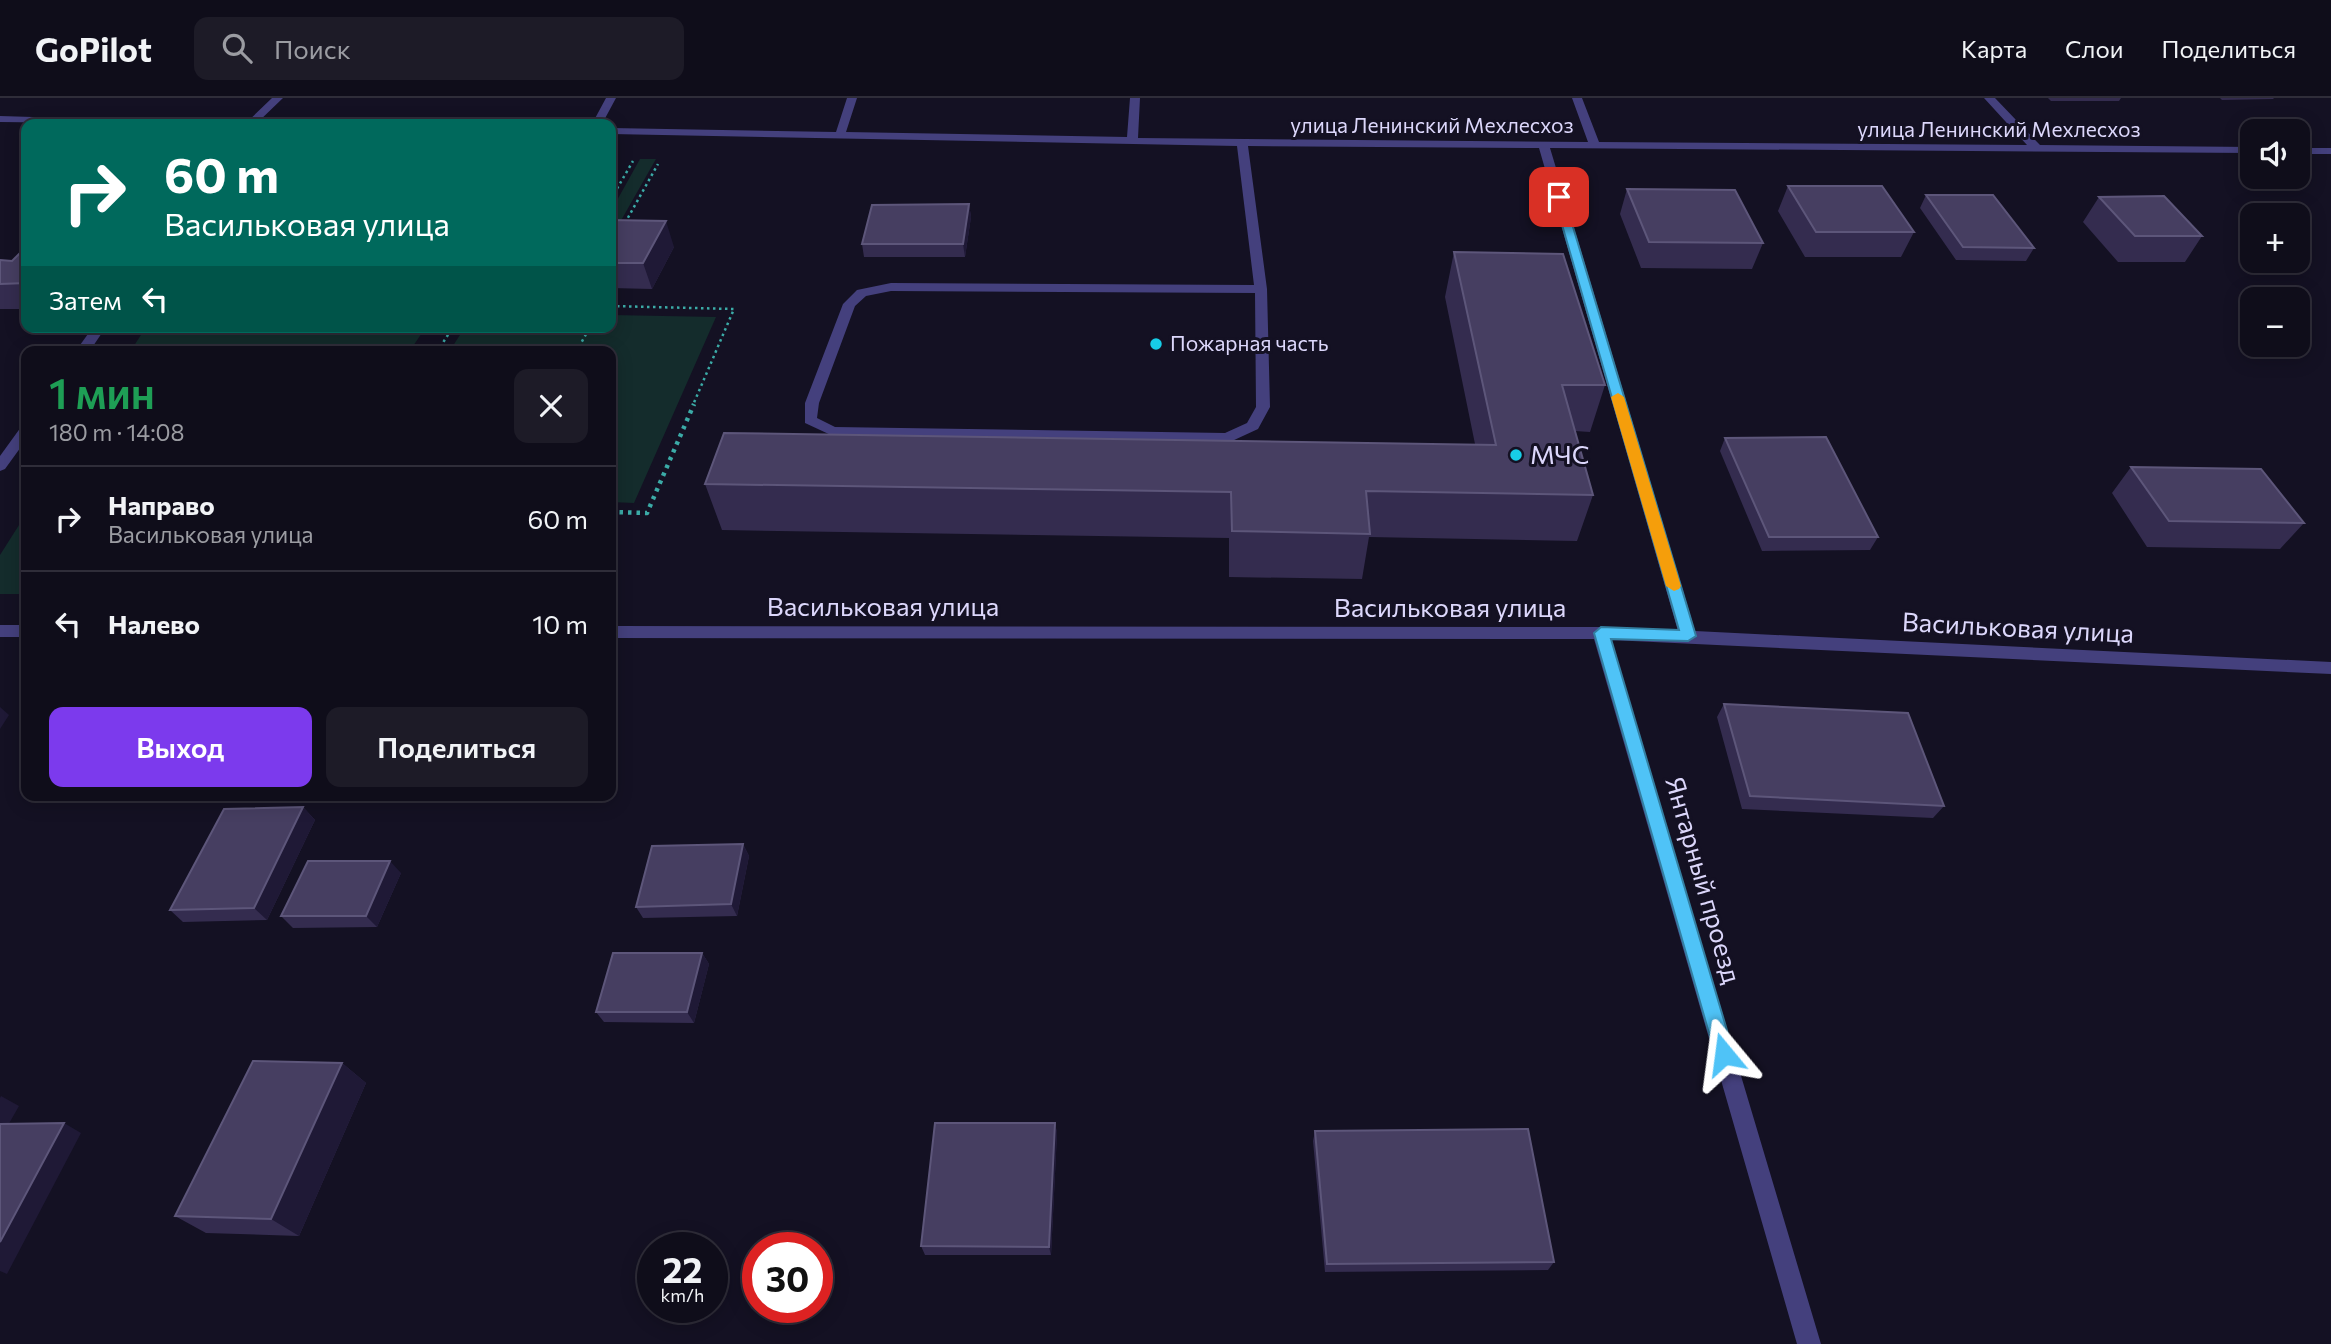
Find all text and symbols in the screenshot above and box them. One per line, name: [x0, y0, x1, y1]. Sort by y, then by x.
search box: [194, 17, 684, 80]
text: GoPilot: [35, 28, 152, 69]
icon: search: [218, 29, 256, 67]
text: Поиск: [274, 33, 351, 64]
text: Карта: [1961, 34, 2027, 63]
text: Слои: [2065, 34, 2123, 63]
text: Поделиться: [2161, 34, 2296, 63]
street label: улица Ленинский Мехлесхоз: [1290, 112, 1574, 137]
street label: улица Ленинский Мехлесхоз: [1857, 116, 2141, 141]
map controls: [2240, 119, 2310, 357]
button: sound: [2240, 119, 2310, 189]
text: 60 m: [164, 143, 279, 203]
icon: right: [49, 147, 140, 238]
pin: [1529, 167, 1589, 227]
icon: arrive: [1540, 178, 1578, 216]
text: Васильковая улица: [164, 203, 450, 243]
button: +: [2240, 203, 2310, 273]
icon: left: [136, 280, 174, 318]
text: Затем: [49, 284, 122, 315]
button: −: [2240, 287, 2310, 357]
place label: Пожарная часть: [1170, 330, 1329, 355]
marker: Пожарная часть: [1148, 336, 1164, 352]
text: 1 мин: [49, 366, 155, 418]
button: close: [514, 369, 588, 443]
text: 180 m · 14:08: [49, 418, 185, 446]
place label: МЧС: [1530, 438, 1590, 469]
marker: МЧС: [1508, 447, 1524, 463]
text: Направо: [108, 489, 215, 520]
icon: right: [49, 500, 87, 538]
text: 60 m: [528, 503, 588, 534]
text: Васильковая улица: [108, 520, 314, 548]
street label: Васильковая улица: [767, 590, 999, 621]
street label: Васильковая улица: [1334, 591, 1566, 622]
icon: left: [49, 605, 87, 643]
street label: Васильковая улица: [1901, 605, 2135, 648]
text: Налево: [108, 608, 200, 639]
text: 10 m: [532, 608, 588, 639]
button: Выход: [49, 707, 312, 787]
button: Поделиться: [326, 707, 588, 787]
street label: Янтарный проезд: [1660, 773, 1749, 987]
position arrow: [1687, 1017, 1761, 1091]
speed limit sign: 30: [742, 1232, 833, 1323]
text: 22: [663, 1247, 702, 1290]
text: km/h: [661, 1284, 704, 1306]

